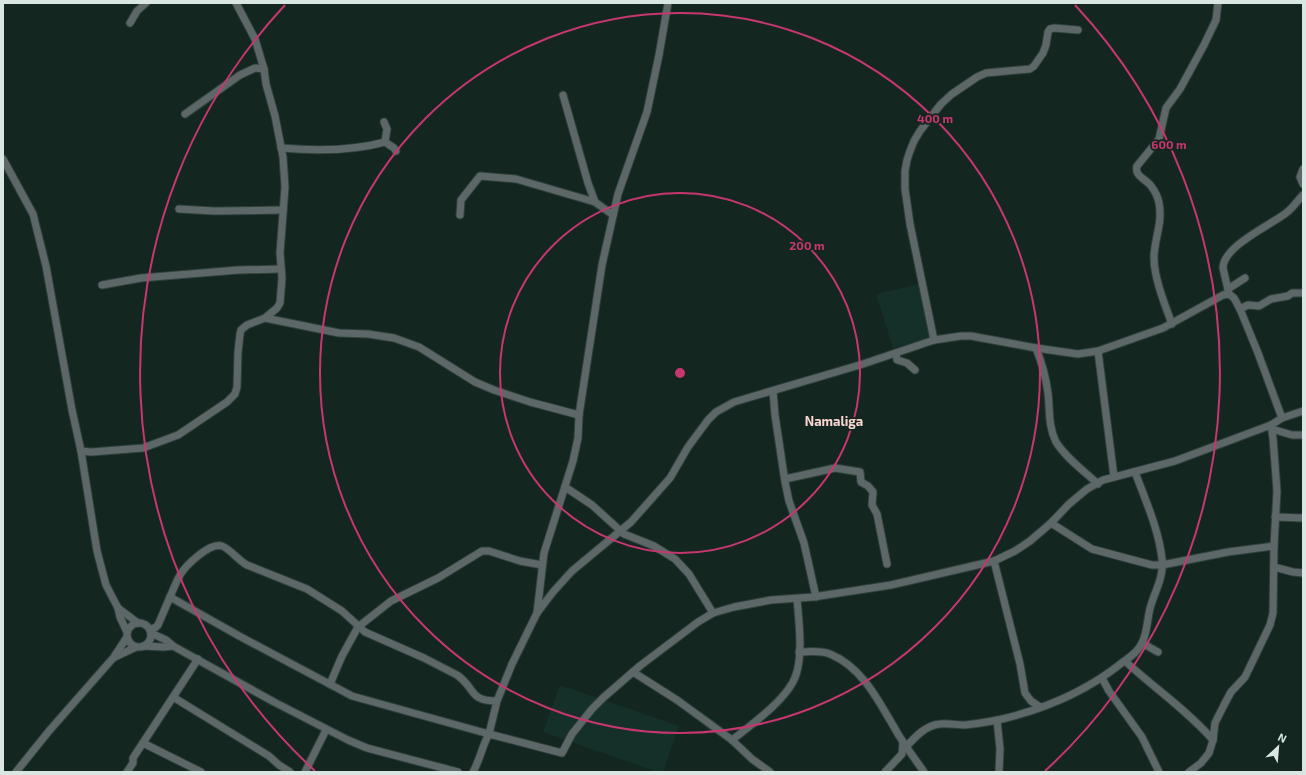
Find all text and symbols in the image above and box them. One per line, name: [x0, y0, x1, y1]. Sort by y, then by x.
text: 400 m: [917, 111, 953, 125]
text: 600 m: [1151, 137, 1187, 151]
text: 200 m: [789, 238, 825, 252]
centre of rings: [673, 366, 687, 380]
district label: Namaliga: [805, 413, 863, 429]
north arrow: [1258, 727, 1298, 767]
text: N: [1276, 730, 1289, 745]

